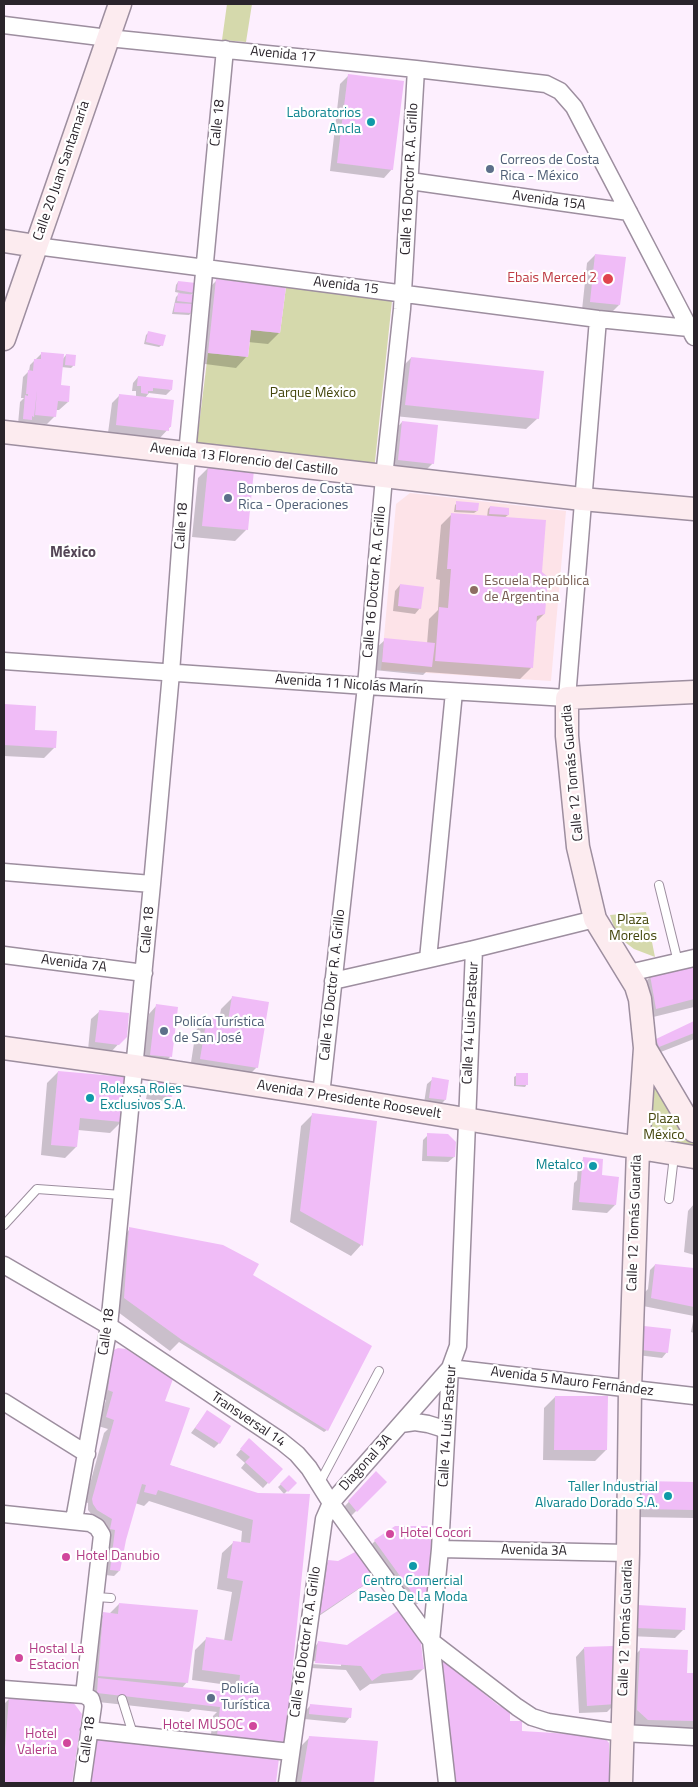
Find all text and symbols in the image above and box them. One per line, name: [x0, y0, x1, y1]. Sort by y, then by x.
street label: Avenida 17: [250, 43, 316, 67]
street label: Calle 20 Juan Santamaría: [30, 99, 94, 243]
street label: Calle 18: [207, 99, 229, 147]
street label: Calle 16 Doctor R. A. Grillo: [398, 102, 422, 256]
place label: Laboratorios Ancla: [287, 106, 361, 138]
marker: Laboratorios Ancla: [365, 116, 377, 128]
place label: Correos de Costa Rica - México: [500, 153, 599, 186]
marker: Correos de Costa Rica - México: [484, 163, 496, 175]
street label: Avenida 15A: [511, 188, 587, 214]
place label: Ebais Merced 2: [507, 271, 597, 287]
marker: Ebais Merced 2: [601, 272, 615, 286]
street label: Avenida 15: [312, 274, 380, 298]
park label: Parque México: [270, 386, 356, 402]
street label: Avenida 13 Florencio del Castillo: [149, 440, 339, 480]
place label: Bomberos de Costa Rica - Operaciones: [238, 482, 353, 514]
marker: Bomberos de Costa Rica - Operaciones: [222, 492, 234, 504]
street label: Calle 18: [172, 502, 192, 550]
street label: Calle 16 Doctor R. A. Grillo: [360, 505, 390, 659]
district label: México: [50, 544, 96, 562]
place label: Escuela República de Argentina: [484, 574, 589, 606]
marker: Escuela República de Argentina: [468, 584, 480, 596]
street label: Avenida 11 Nicolás Marín: [274, 671, 424, 699]
street label: Calle 12 Tomás Guardia: [559, 704, 587, 842]
street label: Calle 18: [138, 906, 158, 954]
street label: Calle 16 Doctor R. A. Grillo: [317, 908, 349, 1062]
park label: Plaza Morelos: [609, 913, 657, 946]
street label: Avenida 7A: [40, 952, 108, 976]
street label: Calle 14 Luis Pasteur: [459, 961, 483, 1085]
place label: Policía Turística de San José: [174, 1015, 264, 1048]
marker: Policía Turística de San José: [158, 1025, 170, 1037]
street label: Avenida 7 Presidente Roosevelt: [256, 1077, 442, 1123]
place label: Rolexsa Roles Exclusivos S.A.: [100, 1082, 186, 1114]
marker: Rolexsa Roles Exclusivos S.A.: [84, 1092, 96, 1104]
park label: Plaza México: [643, 1112, 685, 1144]
street label: Calle 12 Tomás Guardia: [624, 1154, 646, 1292]
place label: Metalco: [536, 1158, 583, 1174]
marker: Metalco: [587, 1160, 599, 1172]
street label: Calle 18: [95, 1308, 119, 1356]
street label: Calle 14 Luis Pasteur: [435, 1364, 461, 1488]
street label: Avenida 5 Mauro Fernández: [490, 1364, 654, 1400]
street label: Transversal 14: [208, 1389, 288, 1451]
street label: Diagonal 3A: [336, 1431, 396, 1495]
place label: Taller Industrial Alvarado Dorado S.A.: [535, 1480, 658, 1512]
marker: Taller Industrial Alvarado Dorado S.A.: [662, 1490, 674, 1502]
place label: Hotel Cocori: [400, 1526, 471, 1542]
marker: Hotel Cocori: [384, 1528, 396, 1540]
street label: Avenida 3A: [501, 1542, 567, 1560]
place label: Hotel Danubio: [76, 1549, 160, 1565]
marker: Hotel Danubio: [60, 1551, 72, 1563]
street label: Calle 12 Tomás Guardia: [615, 1559, 637, 1697]
marker: Centro Comercial Paseo De La Moda: [407, 1560, 419, 1572]
street label: Calle 16 Doctor R. A. Grillo: [287, 1565, 325, 1719]
place label: Centro Comercial Paseo De La Moda: [359, 1574, 467, 1606]
place label: Hostal La Estacion: [29, 1642, 84, 1674]
marker: Hostal La Estacion: [13, 1652, 25, 1664]
place label: Policía Turística: [221, 1682, 270, 1714]
marker: Policía Turística: [205, 1692, 217, 1704]
street label: Calle 18: [76, 1716, 100, 1764]
place label: Hotel MUSOC: [163, 1718, 243, 1734]
marker: Hotel MUSOC: [247, 1720, 259, 1732]
place label: Hotel Valeria: [17, 1727, 57, 1760]
marker: Hotel Valeria: [61, 1737, 73, 1749]

